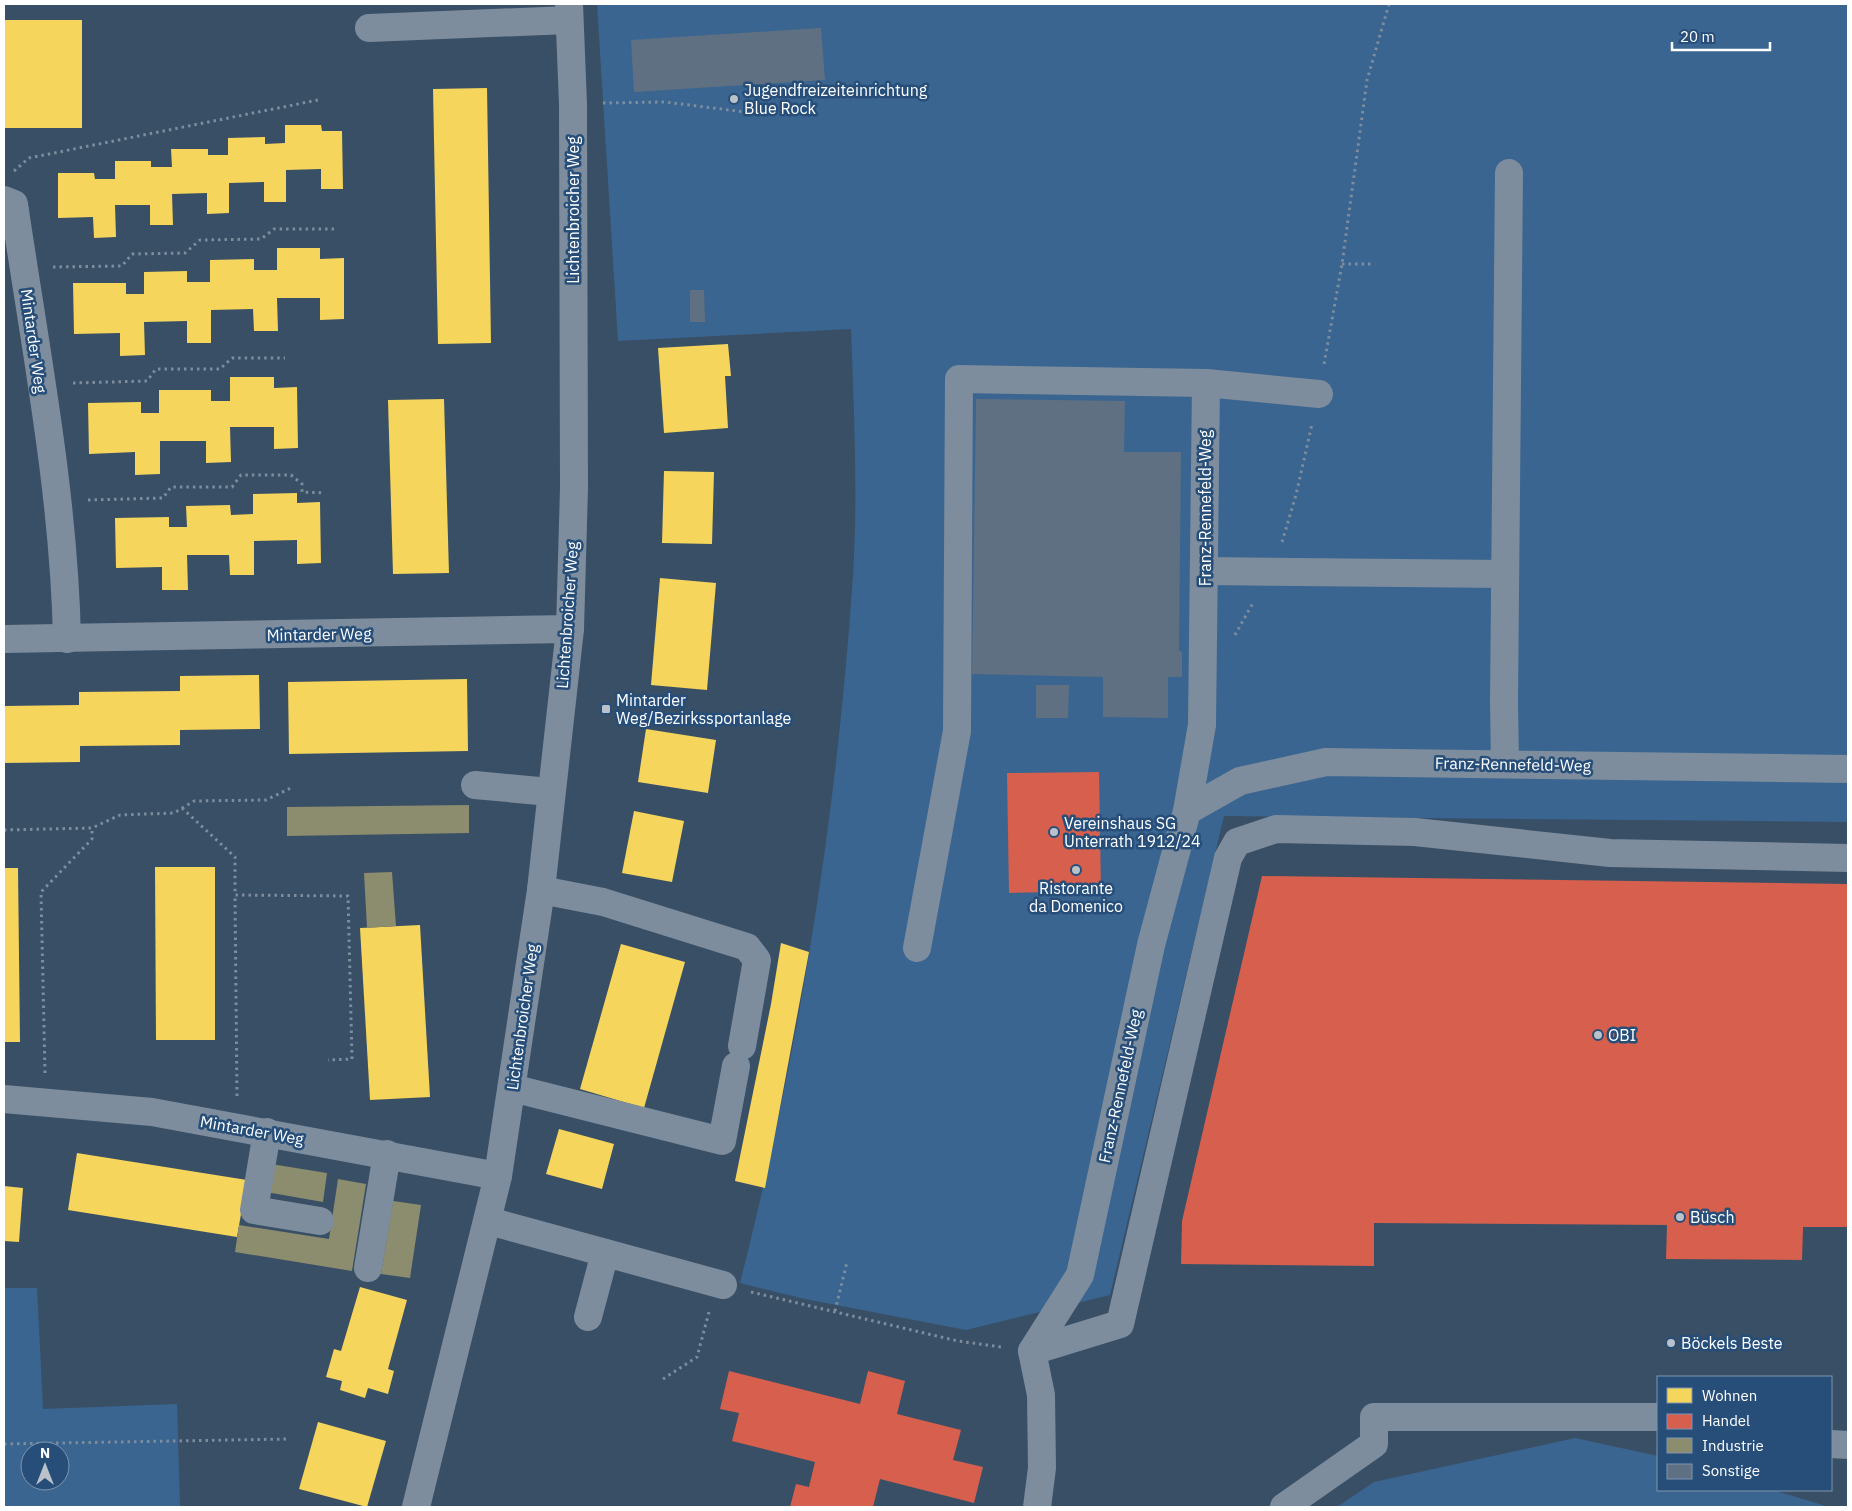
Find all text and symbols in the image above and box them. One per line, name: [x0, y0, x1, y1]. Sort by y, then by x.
scale bar: [1672, 20, 1770, 52]
text: 20 m: [1680, 27, 1715, 46]
place label: Jugendfreizeiteinrichtung Blue Rock: [744, 80, 928, 118]
marker: Jugendfreizeiteinrichtung Blue Rock: [728, 93, 740, 105]
street label: Lichtenbroicher Weg: [563, 136, 583, 284]
street label: Mintarder Weg: [17, 288, 51, 395]
street label: Franz-Rennefeld-Weg: [1195, 429, 1215, 586]
street label: Lichtenbroicher Weg: [552, 540, 582, 689]
street label: Mintarder Weg: [266, 623, 372, 645]
place label: Mintarder Weg/Bezirkssportanlage: [616, 690, 792, 728]
marker: Mintarder Weg/Bezirkssportanlage: [600, 703, 612, 715]
street label: Franz-Rennefeld-Weg: [1435, 753, 1592, 775]
place label: Vereinshaus SG Unterrath 1912/24: [1064, 813, 1201, 851]
marker: Vereinshaus SG Unterrath 1912/24: [1048, 826, 1060, 838]
marker: Ristorante da Domenico: [1070, 864, 1082, 876]
place label: Ristorante da Domenico: [1029, 878, 1123, 916]
street label: Lichtenbroicher Weg: [502, 942, 542, 1091]
street label: Franz-Rennefeld-Weg: [1094, 1007, 1146, 1165]
place label: OBI: [1608, 1025, 1636, 1045]
marker: OBI: [1592, 1029, 1604, 1041]
street label: Mintarder Weg: [199, 1111, 306, 1149]
place label: Büsch: [1690, 1207, 1734, 1227]
marker: Büsch: [1674, 1211, 1686, 1223]
place label: Böckels Beste: [1681, 1333, 1783, 1353]
marker: Böckels Beste: [1665, 1337, 1677, 1349]
legend: [1657, 1376, 1832, 1491]
text: Wohnen: [1702, 1386, 1757, 1405]
text: Handel: [1702, 1411, 1750, 1430]
text: Industrie: [1702, 1436, 1764, 1455]
north arrow: [20, 1441, 70, 1491]
text: N: [40, 1444, 50, 1462]
text: Sonstige: [1702, 1461, 1760, 1480]

